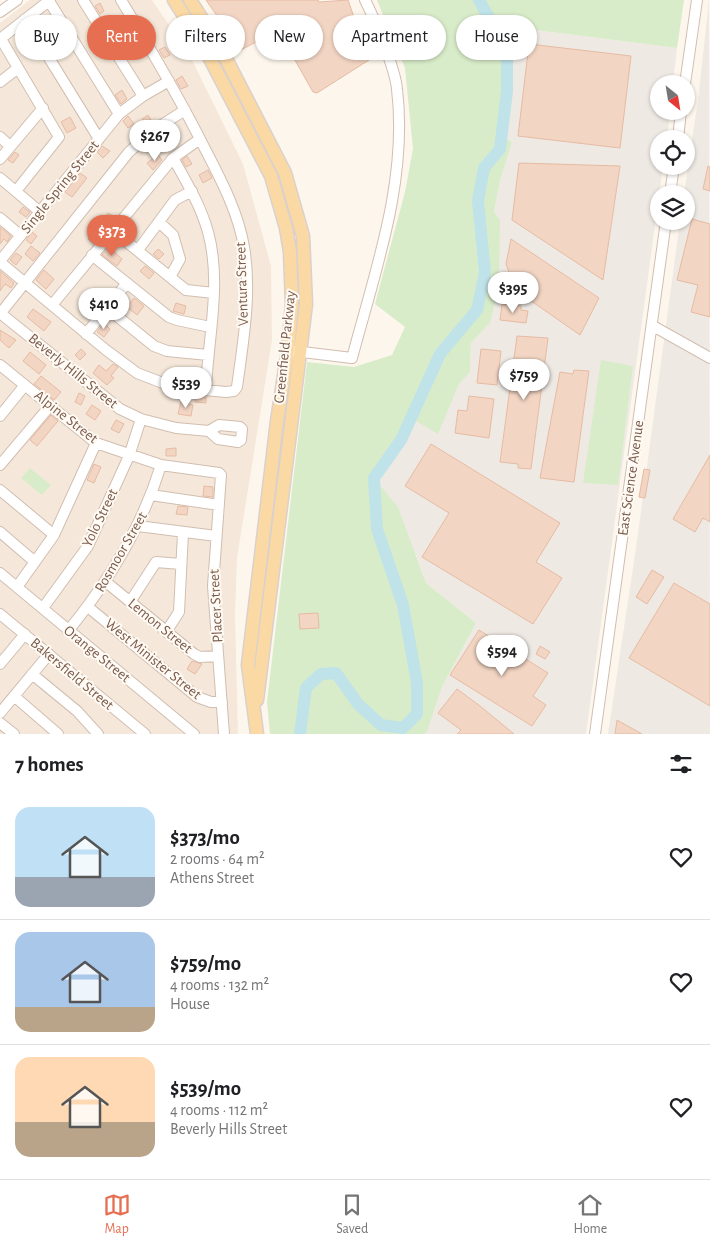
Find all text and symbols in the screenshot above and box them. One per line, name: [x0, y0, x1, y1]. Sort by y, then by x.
chip: Buy: [15, 15, 77, 60]
chip: Rent: [87, 15, 156, 60]
chip: Filters: [166, 15, 245, 60]
chip: New: [255, 15, 323, 60]
chip: Apartment: [333, 15, 446, 60]
chip: House: [456, 15, 537, 60]
north arrow: [650, 75, 695, 120]
map controls: [650, 75, 695, 230]
pin: $267: [125, 120, 185, 162]
text: $267: [140, 128, 170, 144]
button: locate: [650, 130, 695, 175]
street label: Single Spring Street: [18, 138, 102, 236]
button: layers: [650, 185, 695, 230]
pin: $373: [82, 214, 142, 257]
text: $373: [98, 223, 126, 239]
street label: Ventura Street: [233, 241, 251, 326]
pin: $395: [483, 272, 543, 314]
text: $395: [499, 280, 527, 296]
pin: $410: [74, 288, 134, 330]
street label: Greenfield Parkway: [272, 289, 298, 404]
text: $410: [89, 296, 119, 312]
street label: Beverly Hills Street: [26, 331, 121, 412]
pin: $759: [494, 358, 554, 401]
pin: $539: [156, 366, 216, 409]
text: $759: [510, 367, 538, 383]
text: $539: [172, 375, 200, 391]
street label: Alpine Street: [31, 388, 101, 446]
street label: East Science Avenue: [615, 419, 647, 537]
street label: Yolo Street: [79, 486, 121, 550]
street label: Rosmoor Street: [92, 509, 150, 595]
street label: Placer Street: [207, 569, 225, 643]
street label: Lemon Street: [125, 596, 195, 656]
street label: West Minister Street: [102, 616, 204, 702]
street label: Orange Street: [61, 623, 133, 685]
pin: $594: [472, 634, 532, 677]
street label: Bakersfield Street: [28, 635, 117, 713]
text: $594: [487, 643, 517, 659]
icon: filters: [667, 750, 695, 778]
text: 7 homes: [15, 754, 84, 775]
icon: home: [55, 827, 115, 887]
text: $373/mo: [170, 827, 240, 848]
icon: heart: [667, 843, 695, 871]
text: 2 rooms · 64 m²: [170, 851, 265, 867]
text: Athens Street: [170, 870, 254, 886]
icon: home: [55, 952, 115, 1012]
text: $759/mo: [170, 953, 241, 974]
icon: heart: [667, 968, 695, 996]
text: 4 rooms · 132 m²: [170, 977, 269, 993]
text: House: [170, 996, 210, 1012]
icon: home: [55, 1077, 115, 1137]
text: $539/mo: [170, 1078, 241, 1099]
icon: heart: [667, 1093, 695, 1121]
text: 4 rooms · 112 m²: [170, 1102, 268, 1118]
text: Beverly Hills Street: [170, 1121, 287, 1137]
tab: Map: [103, 1191, 131, 1238]
tab: Saved: [336, 1191, 368, 1238]
tab: Home: [574, 1191, 607, 1238]

